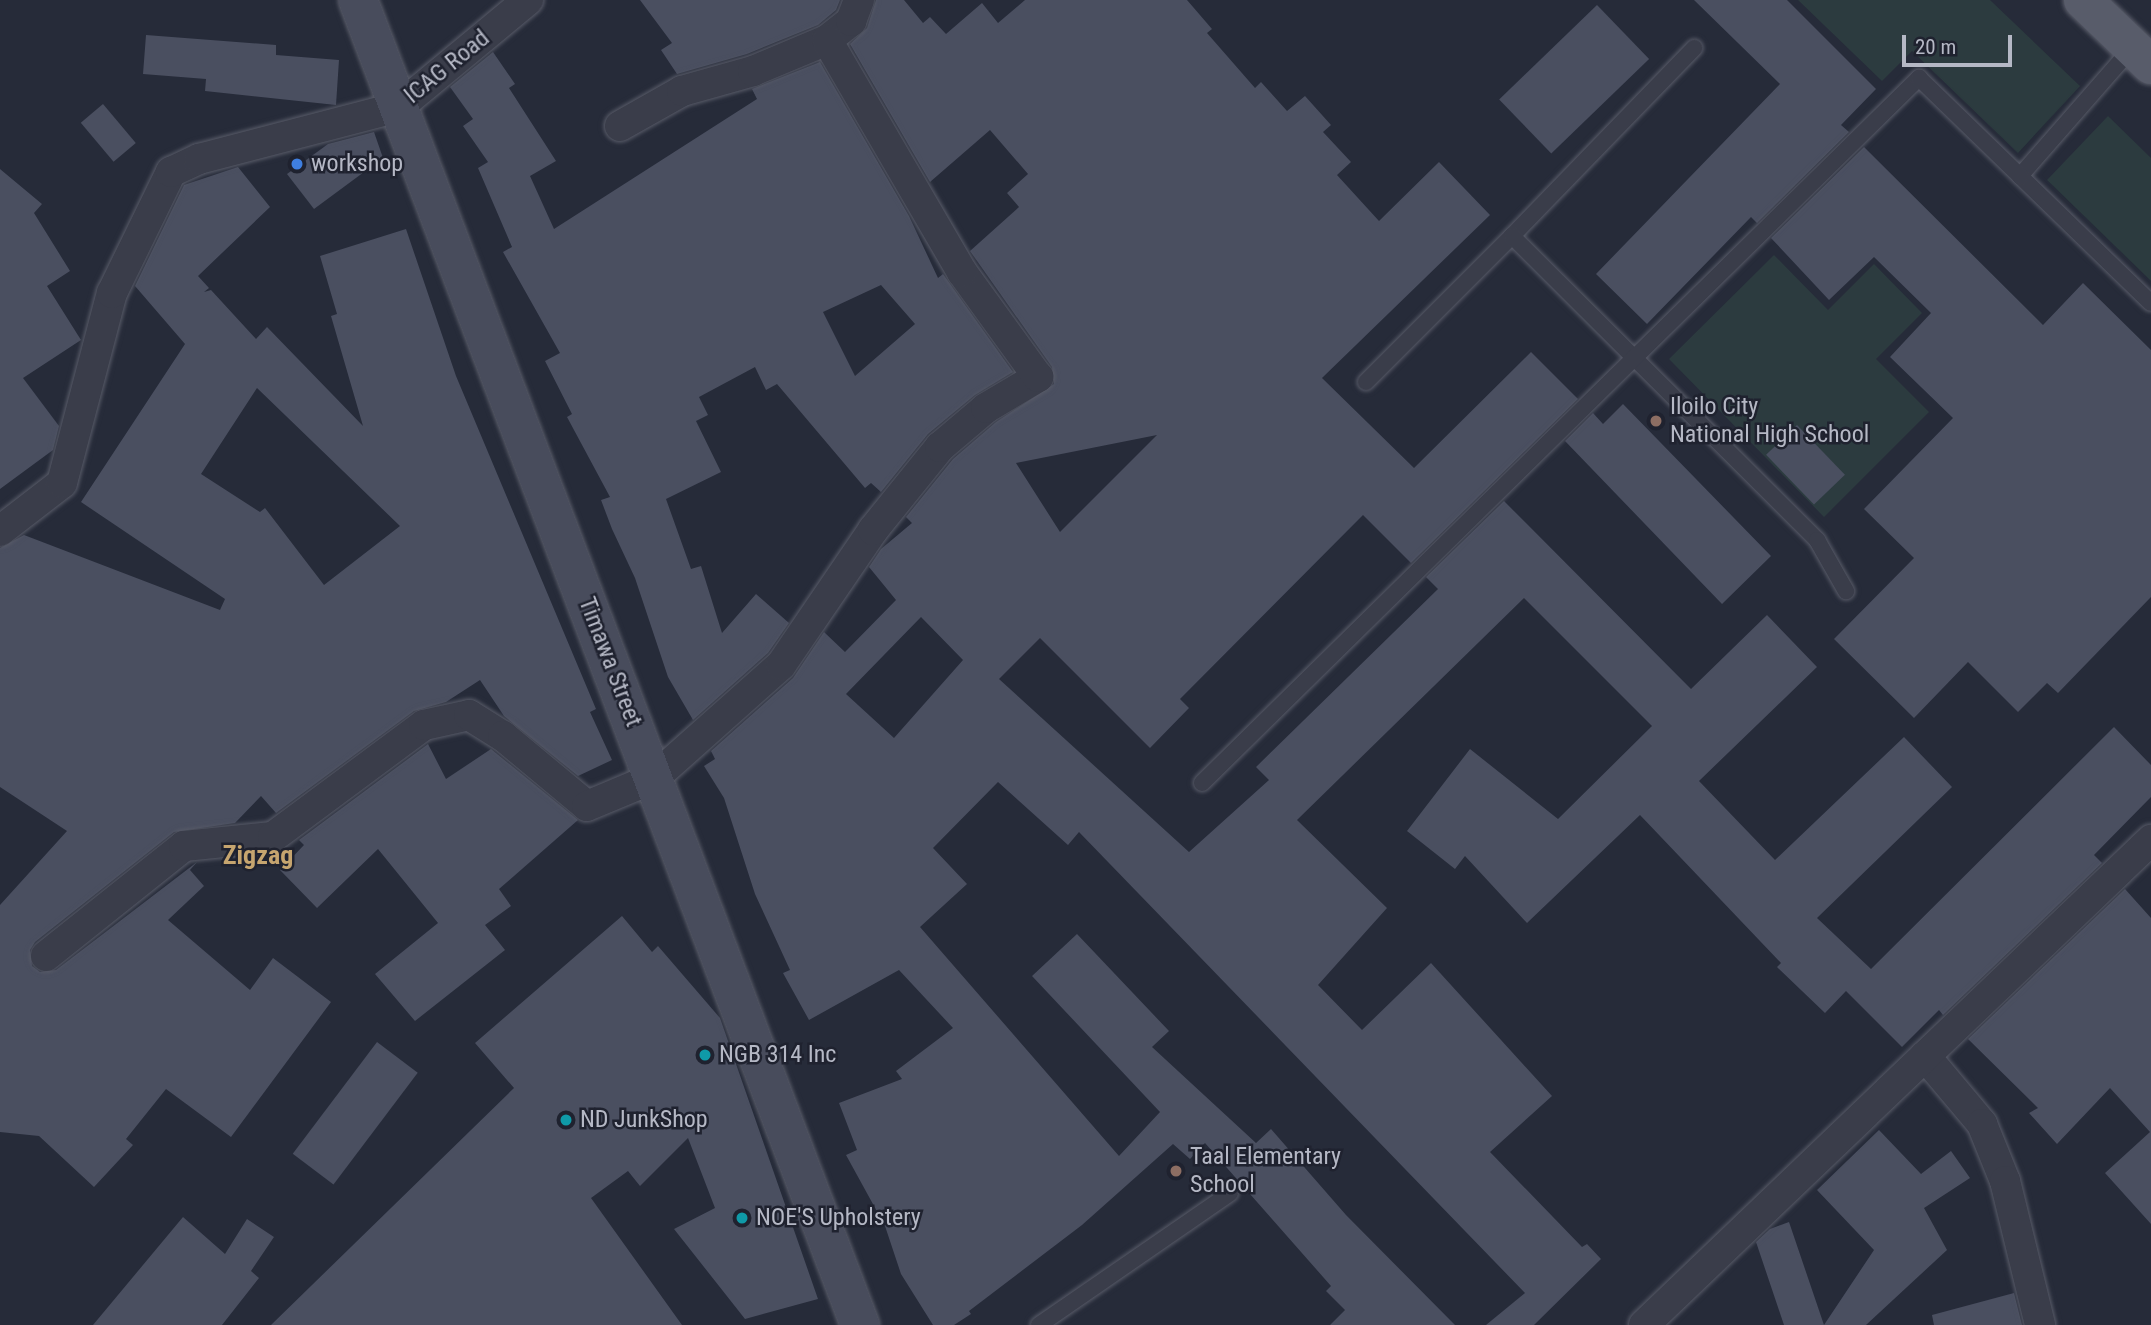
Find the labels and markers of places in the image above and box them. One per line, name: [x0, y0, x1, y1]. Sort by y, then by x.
place label: workshop: [311, 150, 403, 178]
marker: workshop: [289, 156, 305, 172]
place label: Iloilo City National High School: [1670, 393, 1869, 449]
marker: Iloilo City National High School: [1648, 413, 1664, 429]
place label: NGB 314 Inc: [719, 1041, 836, 1069]
marker: NGB 314 Inc: [697, 1047, 713, 1063]
place label: ND JunkShop: [580, 1106, 708, 1134]
marker: ND JunkShop: [558, 1112, 574, 1128]
place label: Taal Elementary School: [1190, 1143, 1341, 1199]
marker: Taal Elementary School: [1168, 1163, 1184, 1179]
place label: NOE'S Upholstery: [756, 1204, 921, 1232]
marker: NOE'S Upholstery: [734, 1210, 750, 1226]

